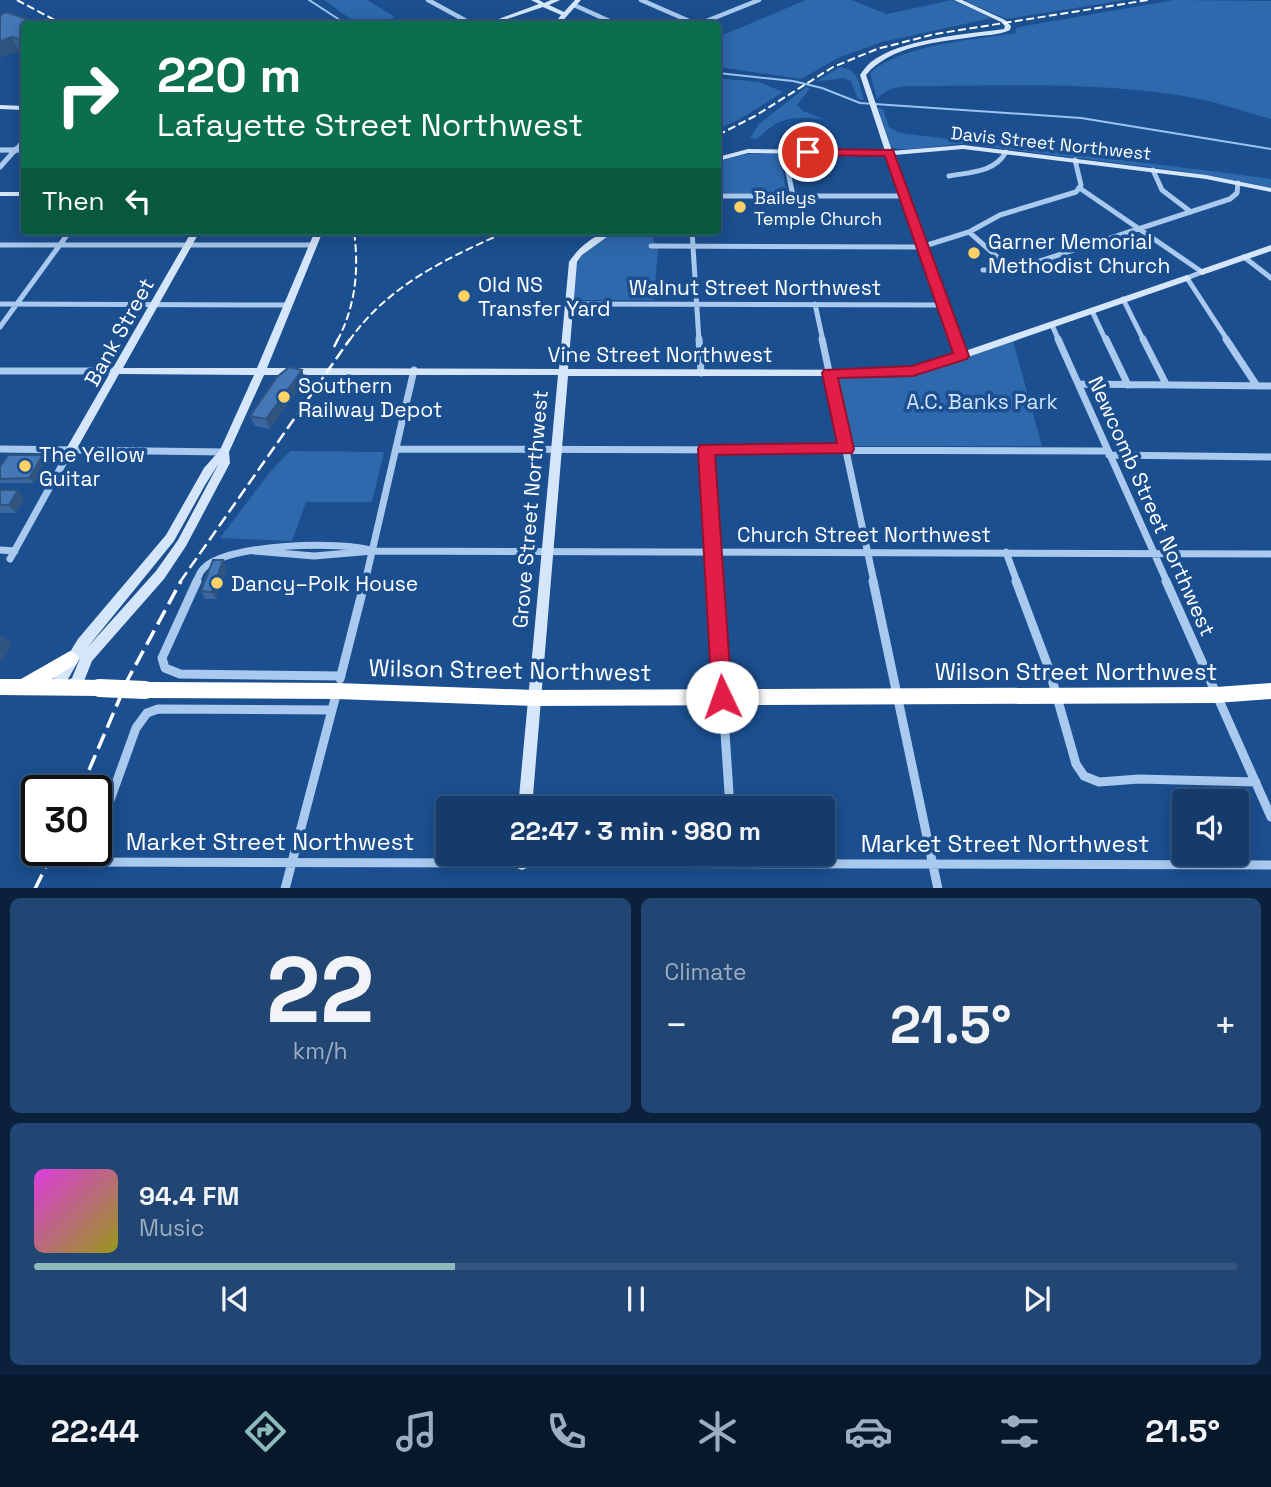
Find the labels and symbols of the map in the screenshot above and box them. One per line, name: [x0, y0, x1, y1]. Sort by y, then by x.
street label: Davis Street Northwest: [950, 121, 1152, 165]
pin: [778, 122, 838, 182]
place label: Baileys Temple Church: [754, 186, 882, 230]
marker: Baileys Temple Church: [732, 199, 748, 215]
place label: Garner Memorial Methodist Church: [988, 228, 1170, 279]
marker: Garner Memorial Methodist Church: [966, 245, 982, 261]
place label: Old NS Transfer Yard: [478, 271, 611, 322]
street label: Bank Street: [78, 273, 160, 391]
street label: Walnut Street Northwest: [629, 274, 881, 301]
marker: Old NS Transfer Yard: [456, 288, 472, 304]
street label: Vine Street Northwest: [547, 341, 773, 368]
place label: Southern Railway Depot: [298, 372, 442, 423]
street label: Newcomb Street Northwest: [1082, 372, 1222, 640]
park label: A.C. Banks Park: [906, 388, 1058, 415]
marker: Southern Railway Depot: [276, 389, 292, 405]
street label: Grove Street Northwest: [506, 389, 554, 629]
place label: The Yellow Guitar: [39, 441, 145, 492]
marker: The Yellow Guitar: [17, 458, 33, 474]
street label: Church Street Northwest: [737, 521, 991, 548]
place label: Dancy–Polk House: [231, 570, 418, 597]
marker: Dancy–Polk House: [209, 575, 225, 591]
street label: Wilson Street Northwest: [368, 652, 652, 688]
street label: Wilson Street Northwest: [935, 656, 1217, 687]
position arrow: [685, 660, 759, 734]
speed limit sign: 30: [21, 775, 112, 866]
street label: Market Street Northwest: [126, 826, 414, 857]
street label: Market Street Northwest: [861, 828, 1149, 859]

